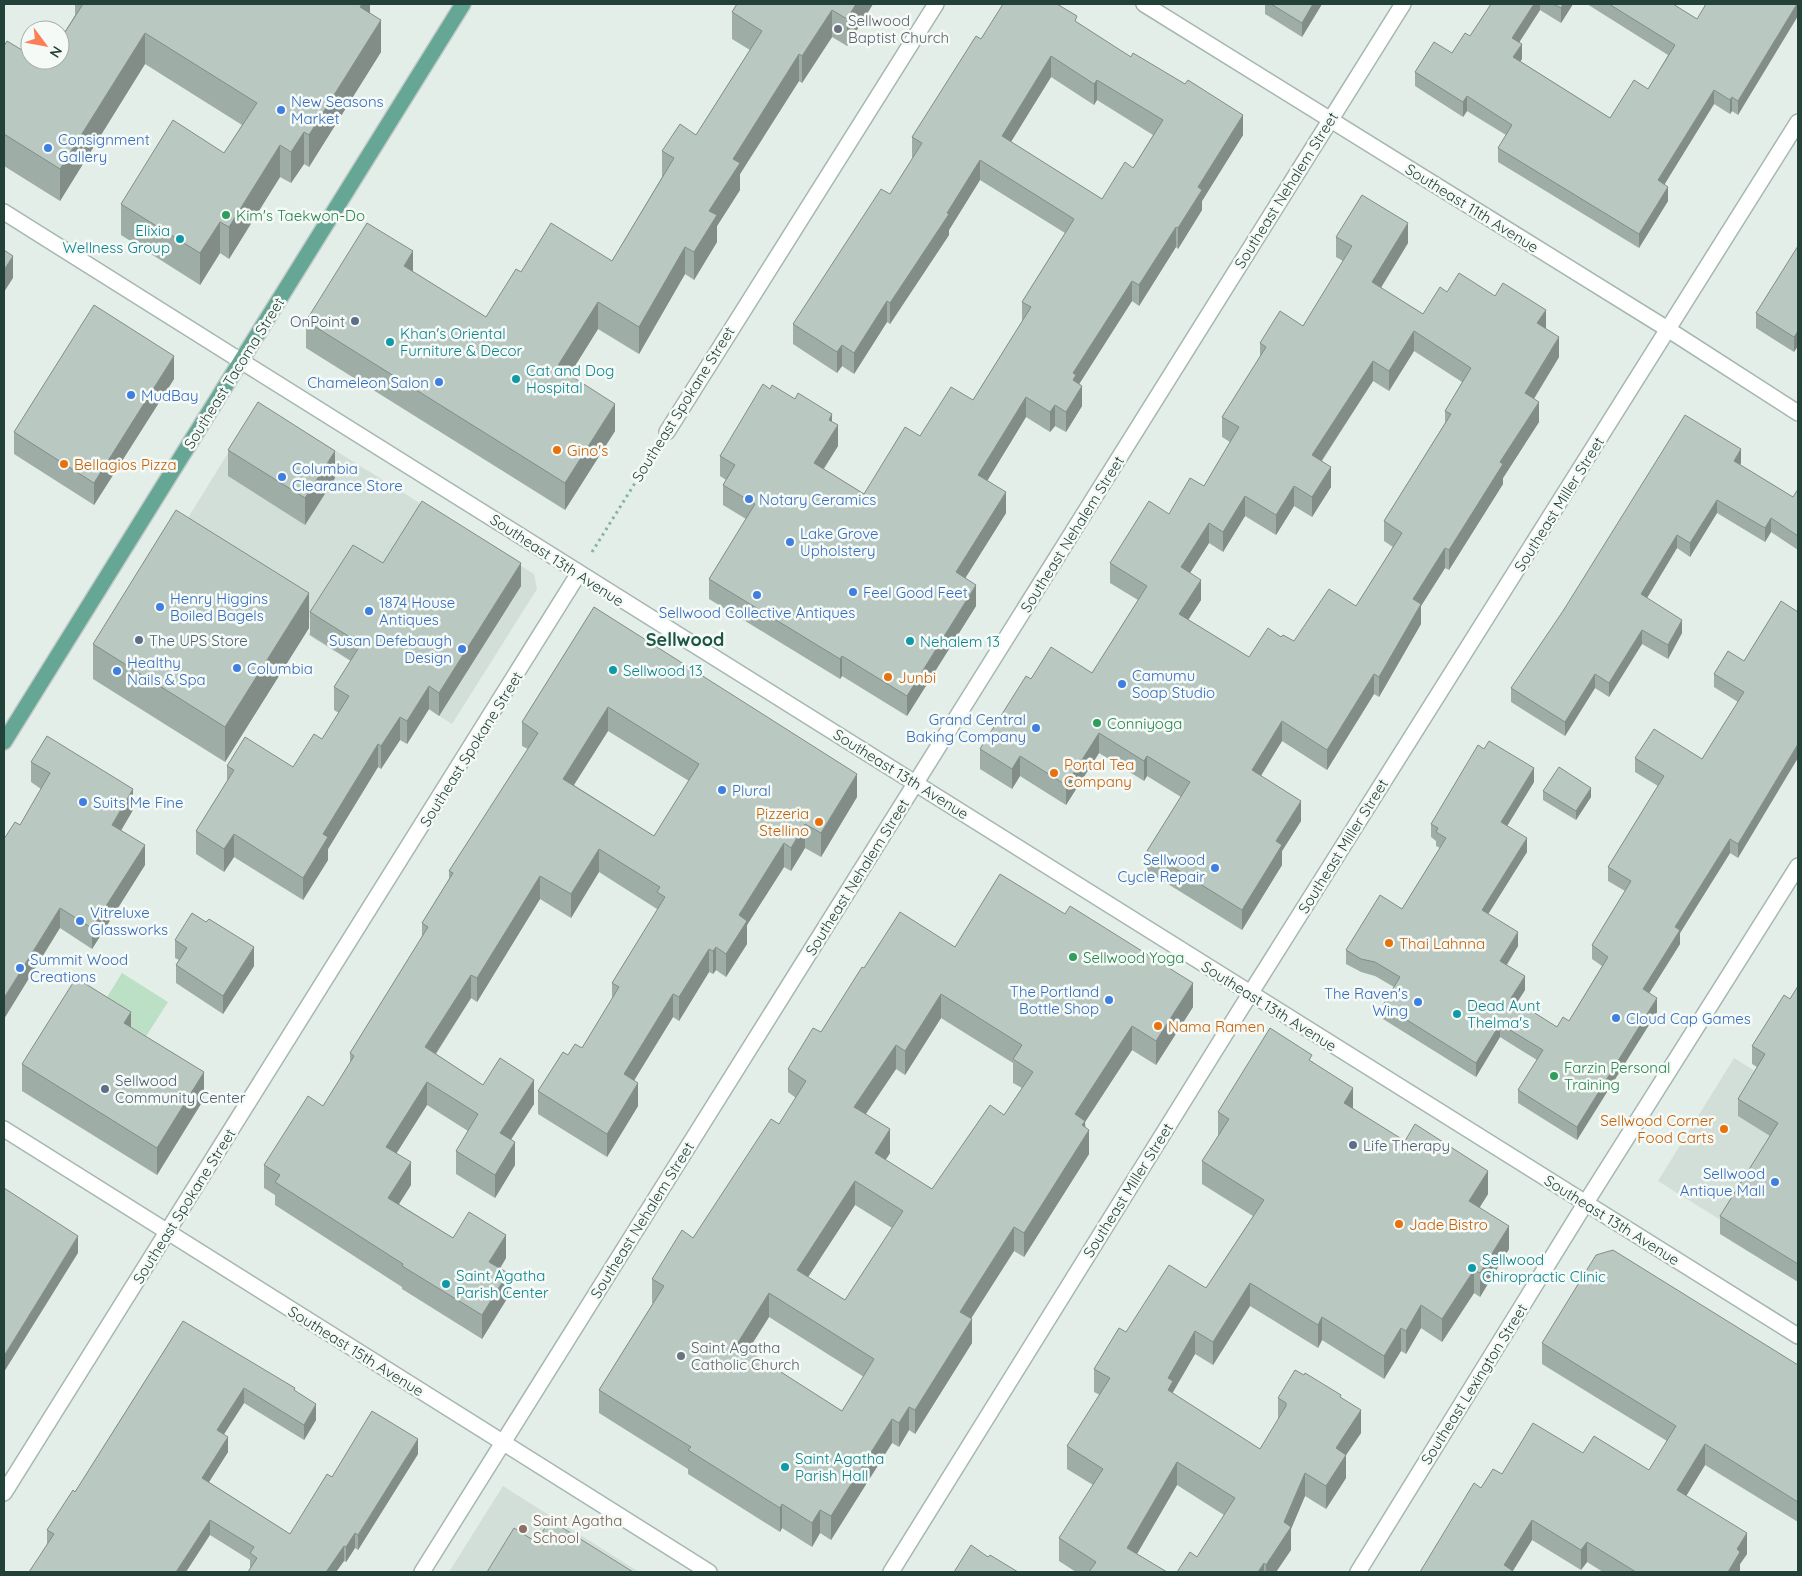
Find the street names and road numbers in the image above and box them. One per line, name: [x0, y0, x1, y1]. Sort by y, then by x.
street label: Southeast Nehalem Street: [1230, 108, 1342, 272]
street label: Southeast 11th Avenue: [1402, 159, 1542, 257]
street label: Southeast Tacoma Street: [180, 294, 288, 452]
street label: Southeast Spokane Street: [627, 323, 739, 485]
street label: Southeast Miller Street: [1510, 433, 1608, 575]
street label: Southeast Nehalem Street: [1016, 452, 1128, 616]
street label: Southeast 13th Avenue: [486, 510, 628, 610]
street label: Southeast Spokane Street: [415, 668, 527, 830]
street label: Southeast 13th Avenue: [830, 725, 972, 823]
street label: Southeast Miller Street: [1294, 775, 1392, 917]
street label: Southeast Nehalem Street: [801, 795, 913, 959]
street label: Southeast 13th Avenue: [1198, 957, 1340, 1055]
street label: Southeast Miller Street: [1079, 1119, 1177, 1261]
street label: Southeast Spokane Street: [128, 1125, 240, 1287]
street label: Southeast Nehalem Street: [586, 1138, 698, 1302]
street label: Southeast 13th Avenue: [1541, 1171, 1683, 1269]
street label: Southeast Lexington Street: [1417, 1300, 1531, 1468]
street label: Southeast 15th Avenue: [285, 1302, 427, 1400]

